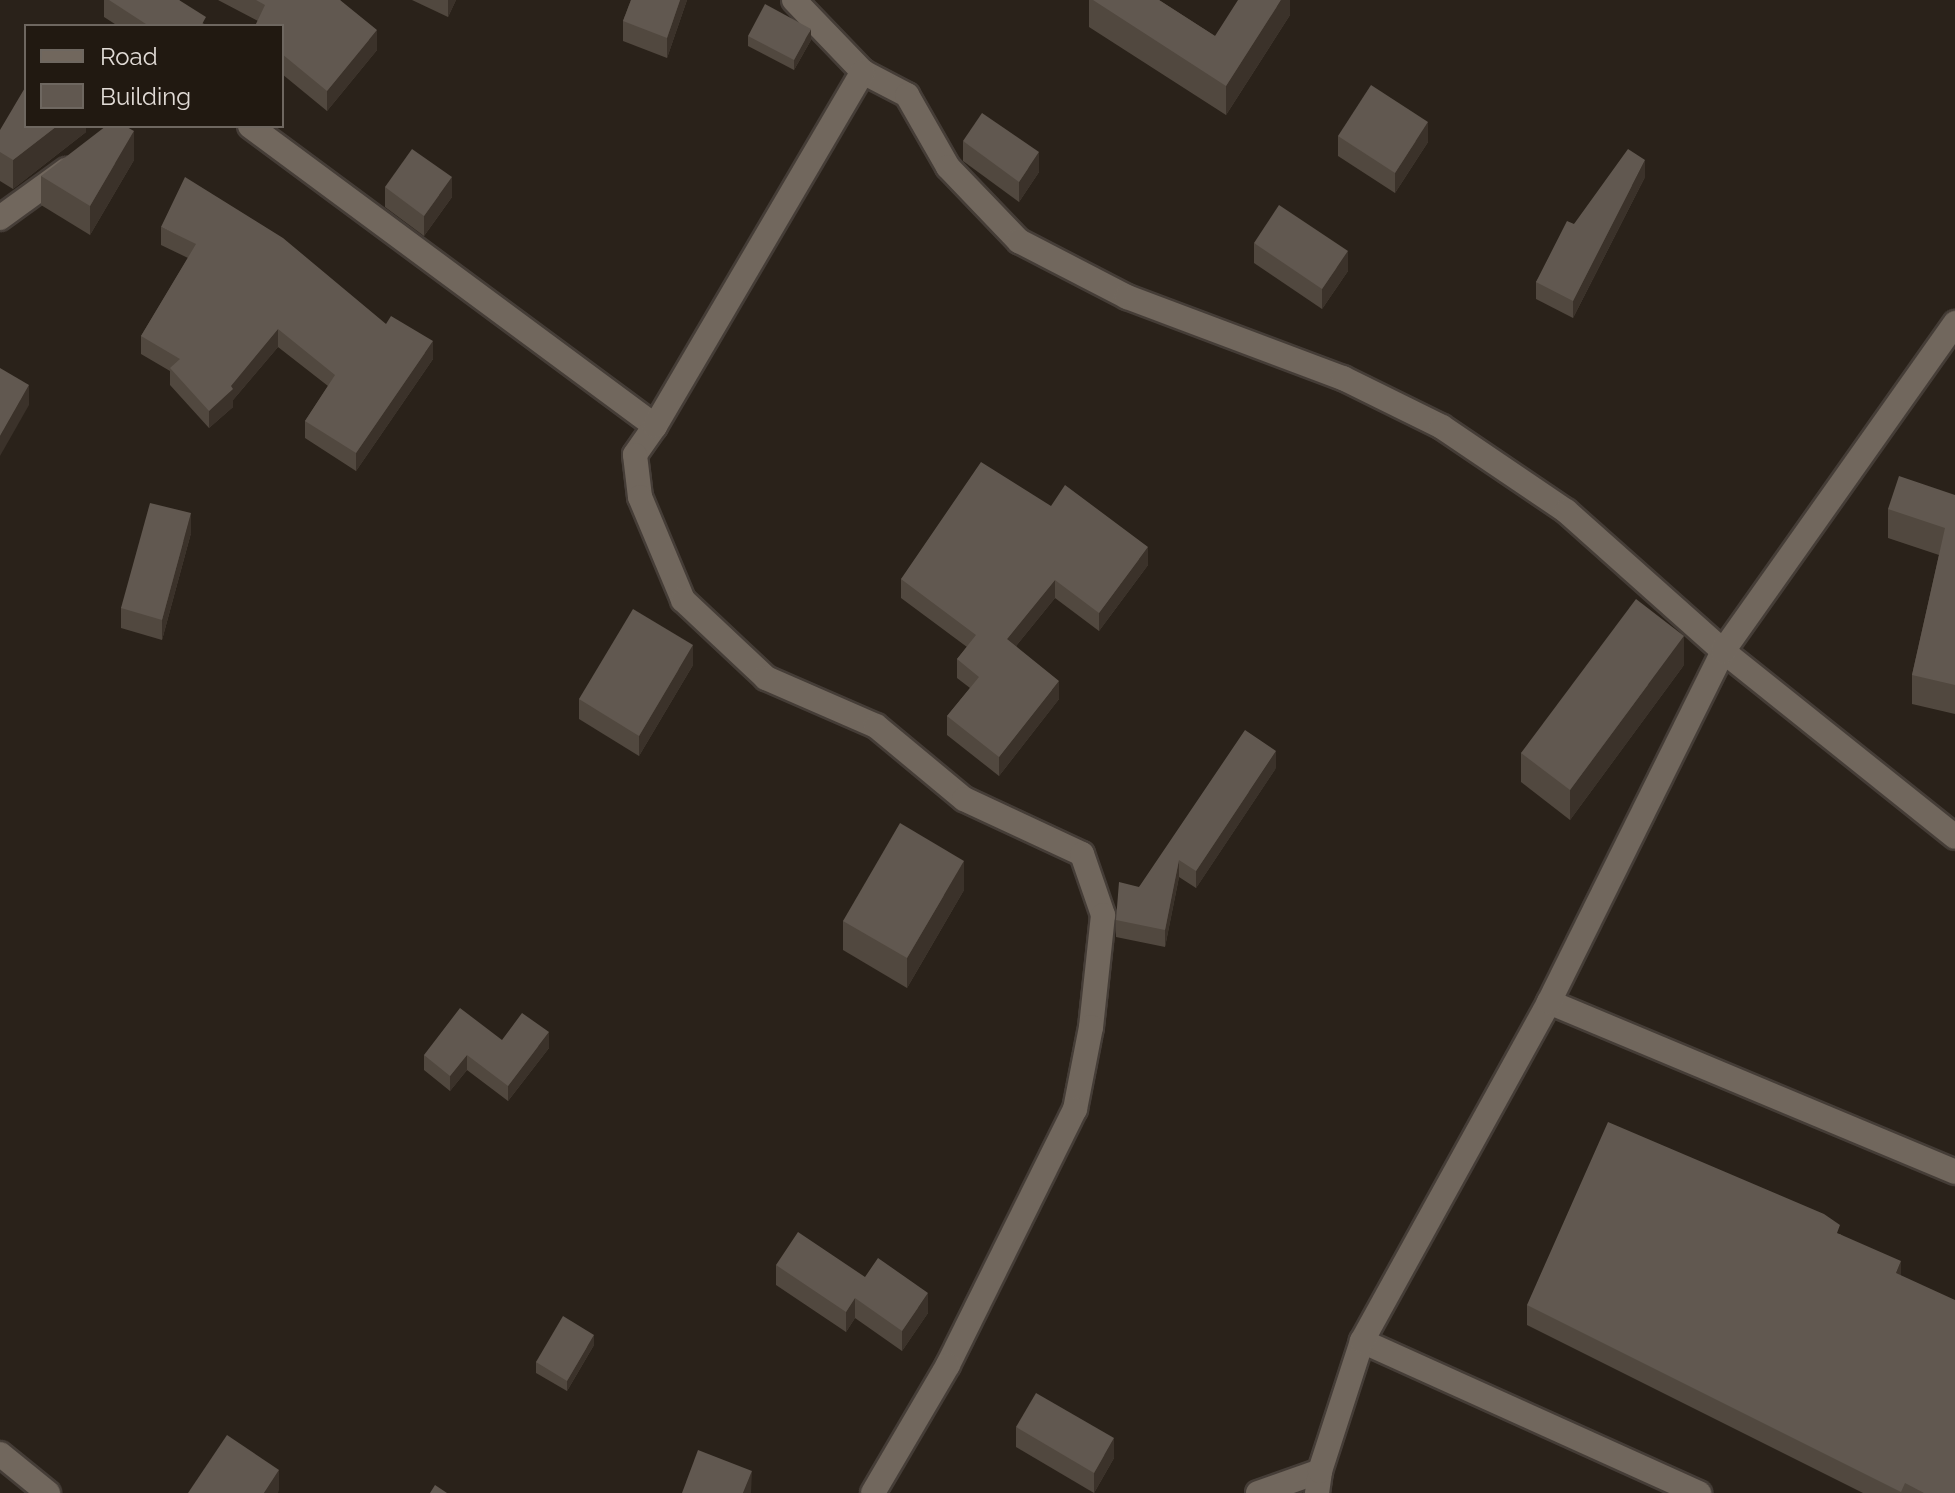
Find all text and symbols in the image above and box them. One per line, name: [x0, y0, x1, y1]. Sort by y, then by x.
legend: [24, 24, 284, 128]
text: Road: [100, 42, 158, 71]
text: Building: [100, 82, 191, 111]

